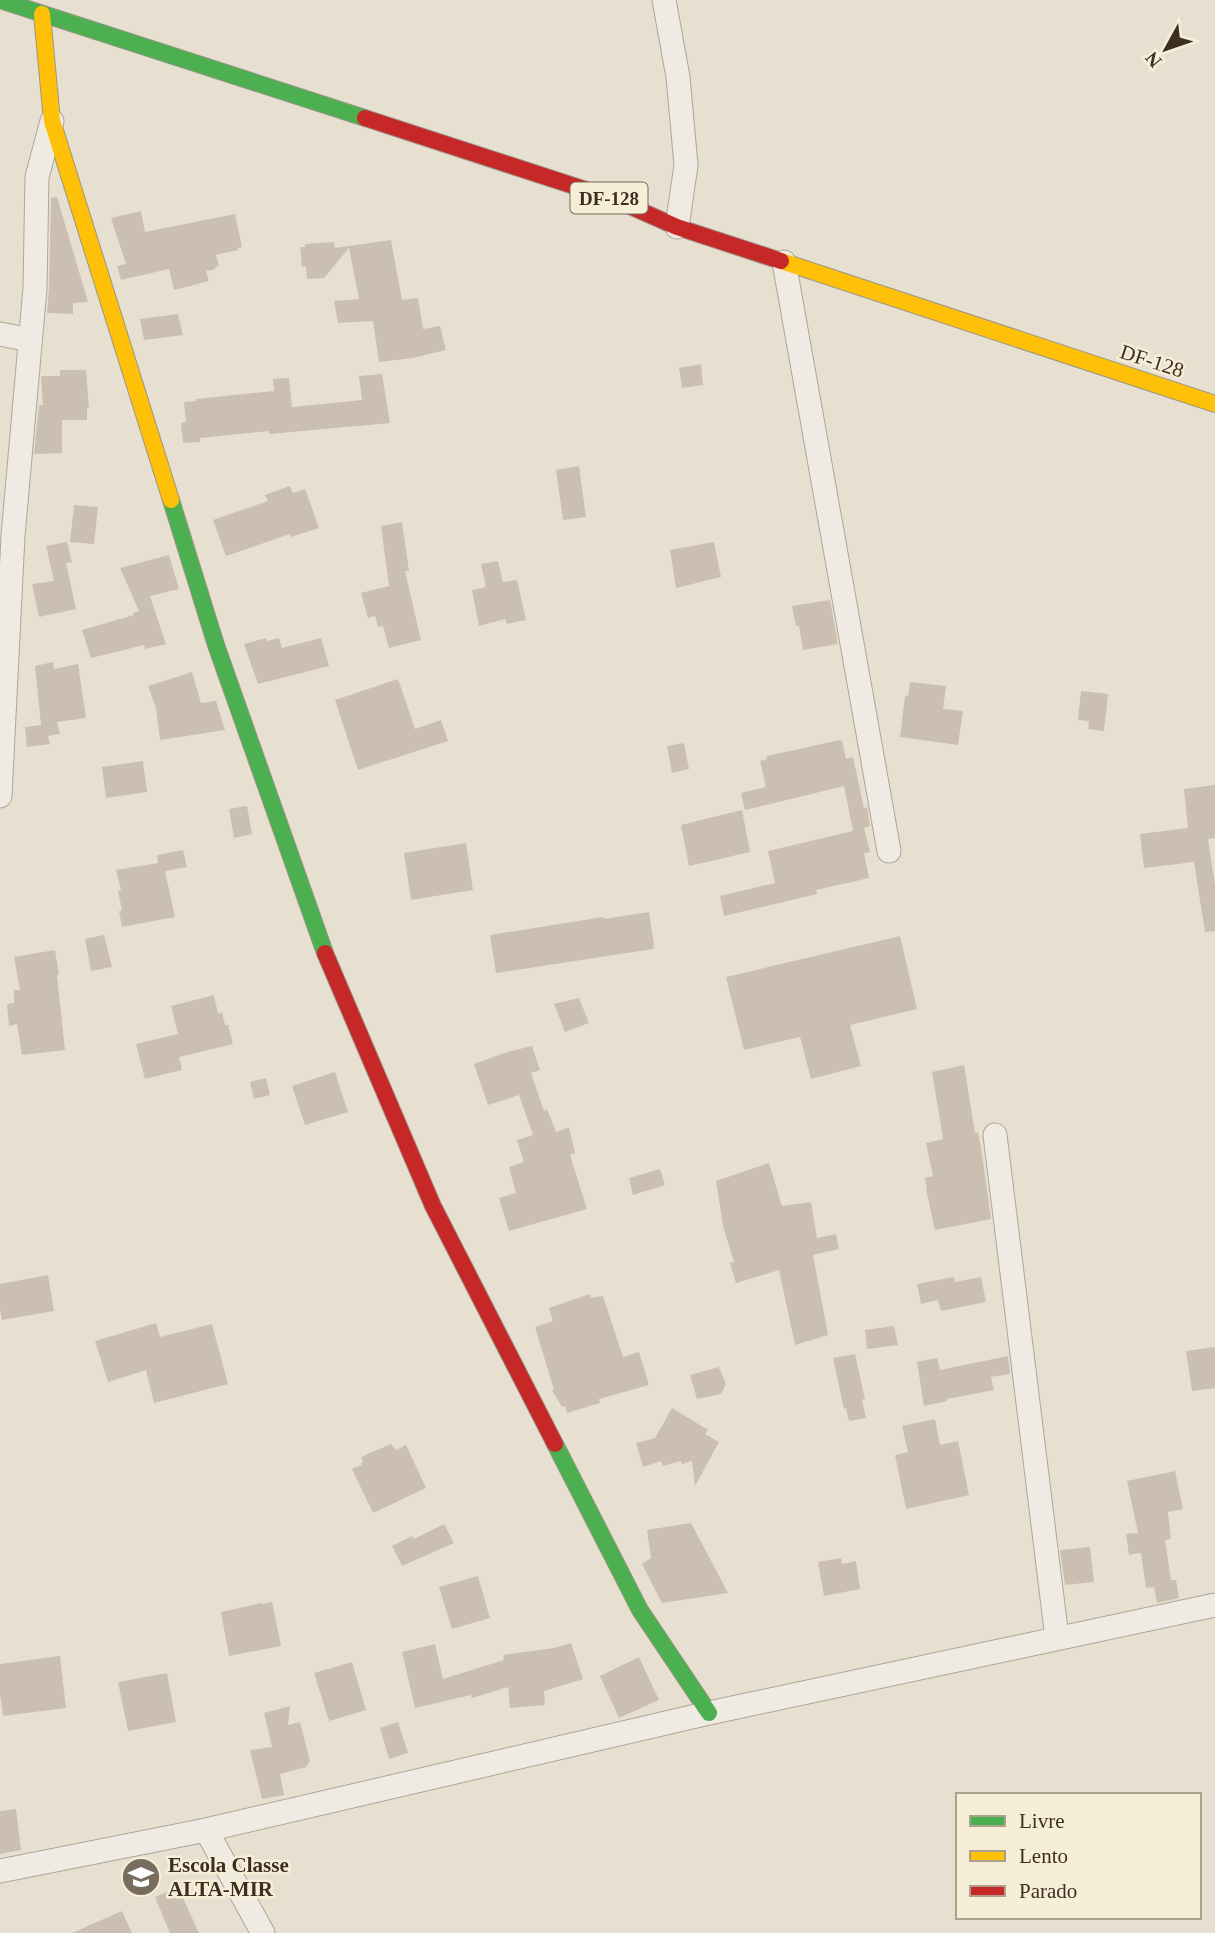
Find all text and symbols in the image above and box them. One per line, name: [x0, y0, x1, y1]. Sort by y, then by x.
north arrow: [1131, 14, 1201, 84]
text: N: [1141, 47, 1166, 72]
road number: DF-128: [570, 182, 648, 214]
street label: DF-128: [1117, 339, 1187, 383]
legend: [956, 1793, 1201, 1919]
text: Livre: [1019, 1809, 1064, 1833]
text: Lento: [1019, 1844, 1068, 1868]
place label: Escola Classe ALTA-MIR: [168, 1853, 289, 1901]
school or university icon: Escola Classe ALTA-MIR: [120, 1856, 162, 1898]
text: Parado: [1019, 1879, 1077, 1903]

